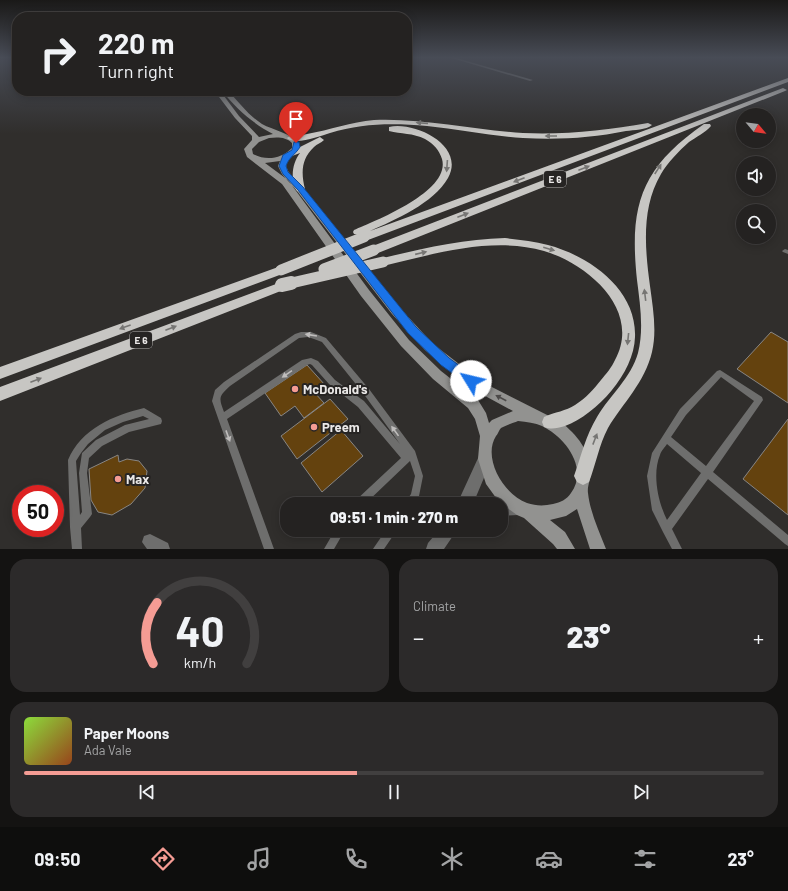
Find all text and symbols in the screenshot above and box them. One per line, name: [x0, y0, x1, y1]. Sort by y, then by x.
text: 220 m: [98, 26, 174, 60]
icon: right: [32, 28, 84, 80]
text: Turn right: [98, 60, 174, 82]
pin: [279, 102, 313, 143]
icon: arrive: [285, 108, 307, 130]
north arrow: [736, 108, 776, 148]
map controls: [736, 108, 776, 244]
one-way arrow: [416, 120, 428, 127]
one-way arrow: [544, 133, 557, 139]
button: sound: [736, 156, 776, 196]
one-way arrow: [443, 160, 450, 172]
one-way arrow: [655, 163, 662, 175]
one-way arrow: [578, 165, 589, 171]
road number: E 6: [544, 171, 566, 187]
one-way arrow: [512, 177, 524, 183]
button: search: [736, 204, 776, 244]
one-way arrow: [457, 212, 469, 218]
one-way arrow: [543, 246, 555, 252]
one-way arrow: [414, 250, 427, 256]
one-way arrow: [642, 289, 648, 301]
one-way arrow: [118, 325, 130, 331]
one-way arrow: [165, 325, 177, 331]
road number: E 6: [130, 332, 152, 348]
one-way arrow: [305, 332, 317, 338]
one-way arrow: [625, 333, 631, 345]
position arrow: [450, 360, 492, 402]
one-way arrow: [282, 370, 292, 378]
one-way arrow: [31, 376, 43, 382]
place label: McDonald's: [303, 381, 368, 397]
marker: McDonald's: [290, 384, 300, 394]
one-way arrow: [495, 395, 506, 402]
place label: Preem: [322, 419, 360, 435]
marker: Preem: [309, 422, 319, 432]
one-way arrow: [391, 426, 399, 437]
one-way arrow: [226, 431, 232, 443]
one-way arrow: [592, 434, 598, 445]
place label: Max: [126, 471, 149, 487]
marker: Max: [113, 474, 123, 484]
speed limit sign: 50: [12, 485, 64, 537]
text: 09:51 · 1 min · 270 m: [330, 508, 458, 526]
text: Climate: [413, 598, 456, 614]
text: 40: [175, 604, 224, 654]
text: 23°: [566, 618, 611, 654]
text: −: [413, 624, 424, 650]
text: +: [753, 624, 764, 650]
text: km/h: [183, 653, 216, 670]
text: Paper Moons: [84, 724, 169, 742]
text: Ada Vale: [84, 742, 132, 758]
icon: previous: [136, 781, 158, 803]
icon: pause: [383, 781, 405, 803]
icon: next: [630, 781, 652, 803]
icon: directions: [149, 845, 177, 873]
icon: music: [245, 845, 273, 873]
icon: phone: [342, 845, 370, 873]
icon: climate: [438, 845, 466, 873]
icon: car: [535, 845, 563, 873]
icon: filters: [631, 845, 659, 873]
text: 09:50: [34, 848, 81, 870]
text: 23°: [727, 848, 754, 870]

